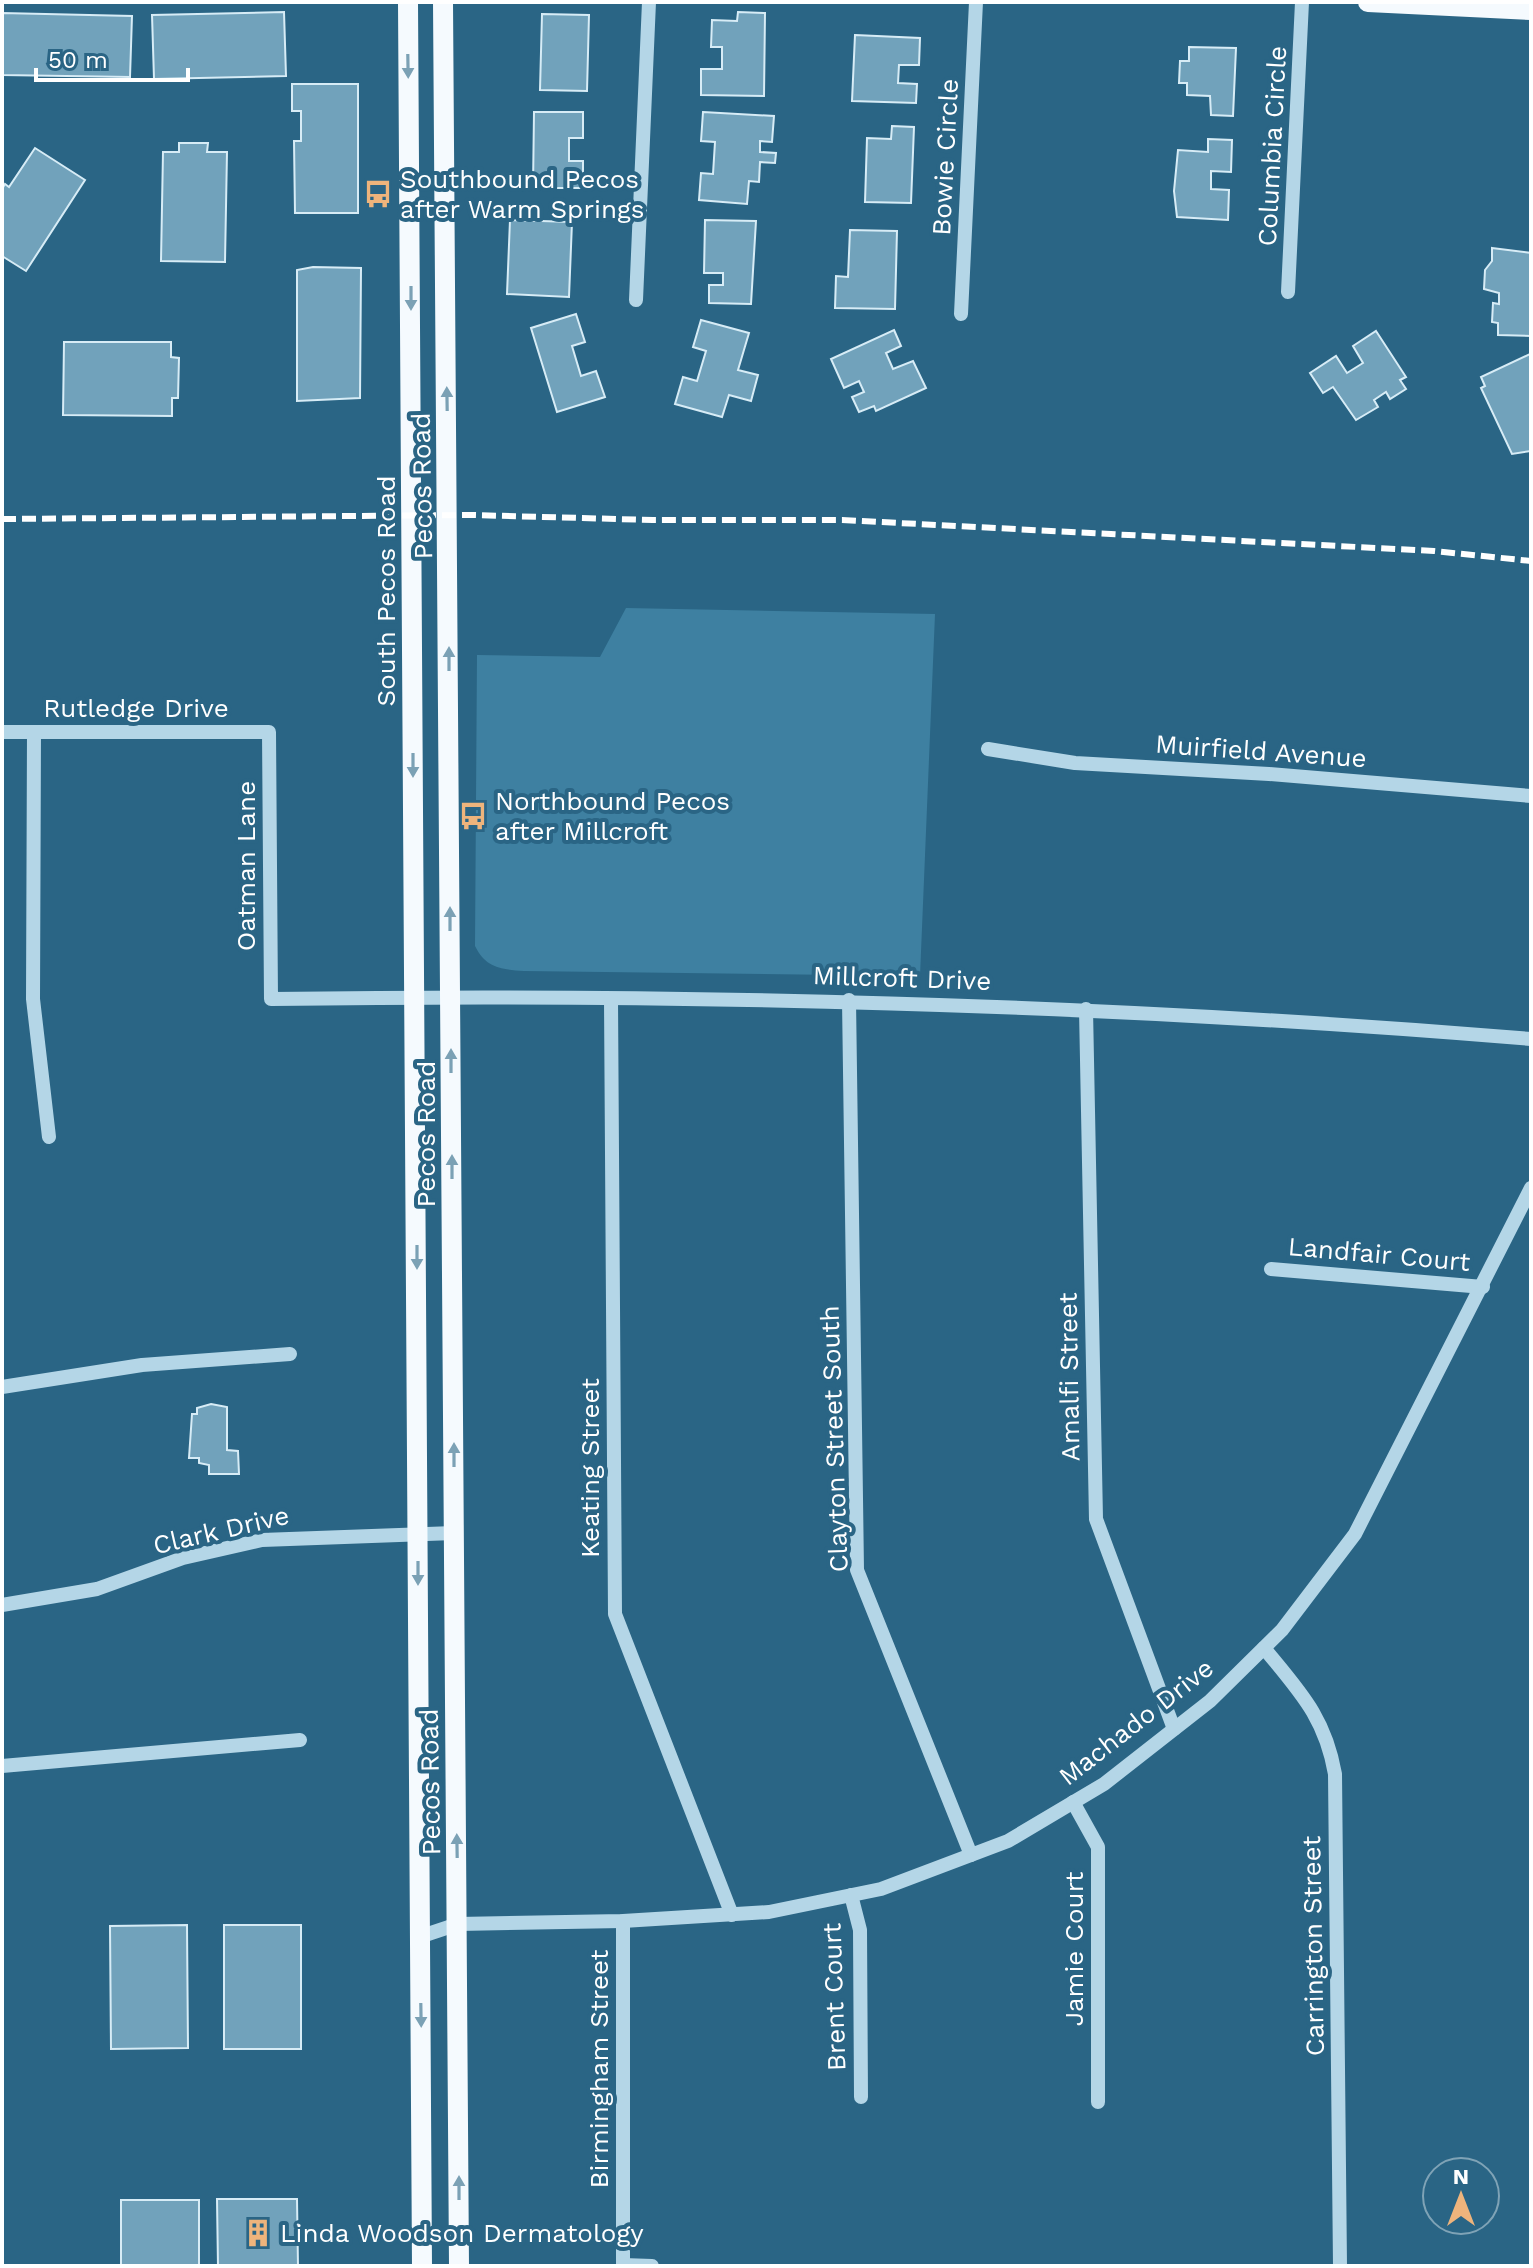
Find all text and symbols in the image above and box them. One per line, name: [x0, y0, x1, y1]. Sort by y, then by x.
scale bar: [36, 32, 188, 82]
street label: Columbia Circle: [1252, 45, 1292, 247]
text: 50 m: [48, 46, 108, 74]
one-way arrow: [402, 54, 415, 79]
street label: Bowie Circle: [926, 78, 964, 236]
place label: Southbound Pecos after Warm Springs: [400, 164, 645, 224]
bus stop icon: Southbound Pecos after Warm Springs: [363, 179, 393, 209]
one-way arrow: [404, 286, 417, 311]
one-way arrow: [441, 386, 453, 411]
street label: Pecos Road: [406, 412, 438, 560]
street label: South Pecos Road: [371, 476, 401, 706]
one-way arrow: [443, 646, 455, 671]
street label: Rutledge Drive: [43, 693, 229, 723]
street label: Muirfield Avenue: [1154, 729, 1368, 773]
one-way arrow: [407, 753, 419, 778]
street label: Oatman Lane: [231, 781, 261, 951]
place label: Northbound Pecos after Millcroft: [495, 786, 730, 846]
bus stop icon: Northbound Pecos after Millcroft: [458, 801, 488, 831]
one-way arrow: [444, 906, 456, 931]
street label: Millcroft Drive: [812, 960, 992, 996]
one-way arrow: [445, 1048, 457, 1073]
street label: Pecos Road: [411, 1061, 441, 1207]
one-way arrow: [446, 1154, 458, 1179]
street label: Landfair Court: [1287, 1231, 1471, 1277]
one-way arrow: [411, 1245, 423, 1270]
street label: Amalfi Street: [1053, 1292, 1085, 1462]
street label: Clayton Street South: [814, 1305, 854, 1573]
street label: Keating Street: [575, 1378, 605, 1558]
one-way arrow: [448, 1442, 460, 1467]
street label: Clark Drive: [150, 1500, 292, 1560]
one-way arrow: [412, 1561, 424, 1586]
street label: Machado Drive: [1053, 1652, 1219, 1792]
street label: Pecos Road: [414, 1708, 446, 1856]
one-way arrow: [451, 1833, 463, 1858]
street label: Carrington Street: [1296, 1835, 1330, 2056]
street label: Jamie Court: [1059, 1872, 1089, 2026]
street label: Brent Court: [816, 1922, 852, 2072]
street label: Birmingham Street: [584, 1949, 614, 2188]
one-way arrow: [414, 2003, 427, 2028]
north arrow: [1421, 2156, 1501, 2236]
text: N: [1453, 2164, 1469, 2189]
one-way arrow: [453, 2175, 465, 2200]
building icon: Linda Woodson Dermatology: [243, 2218, 273, 2248]
place label: Linda Woodson Dermatology: [280, 2218, 644, 2248]

